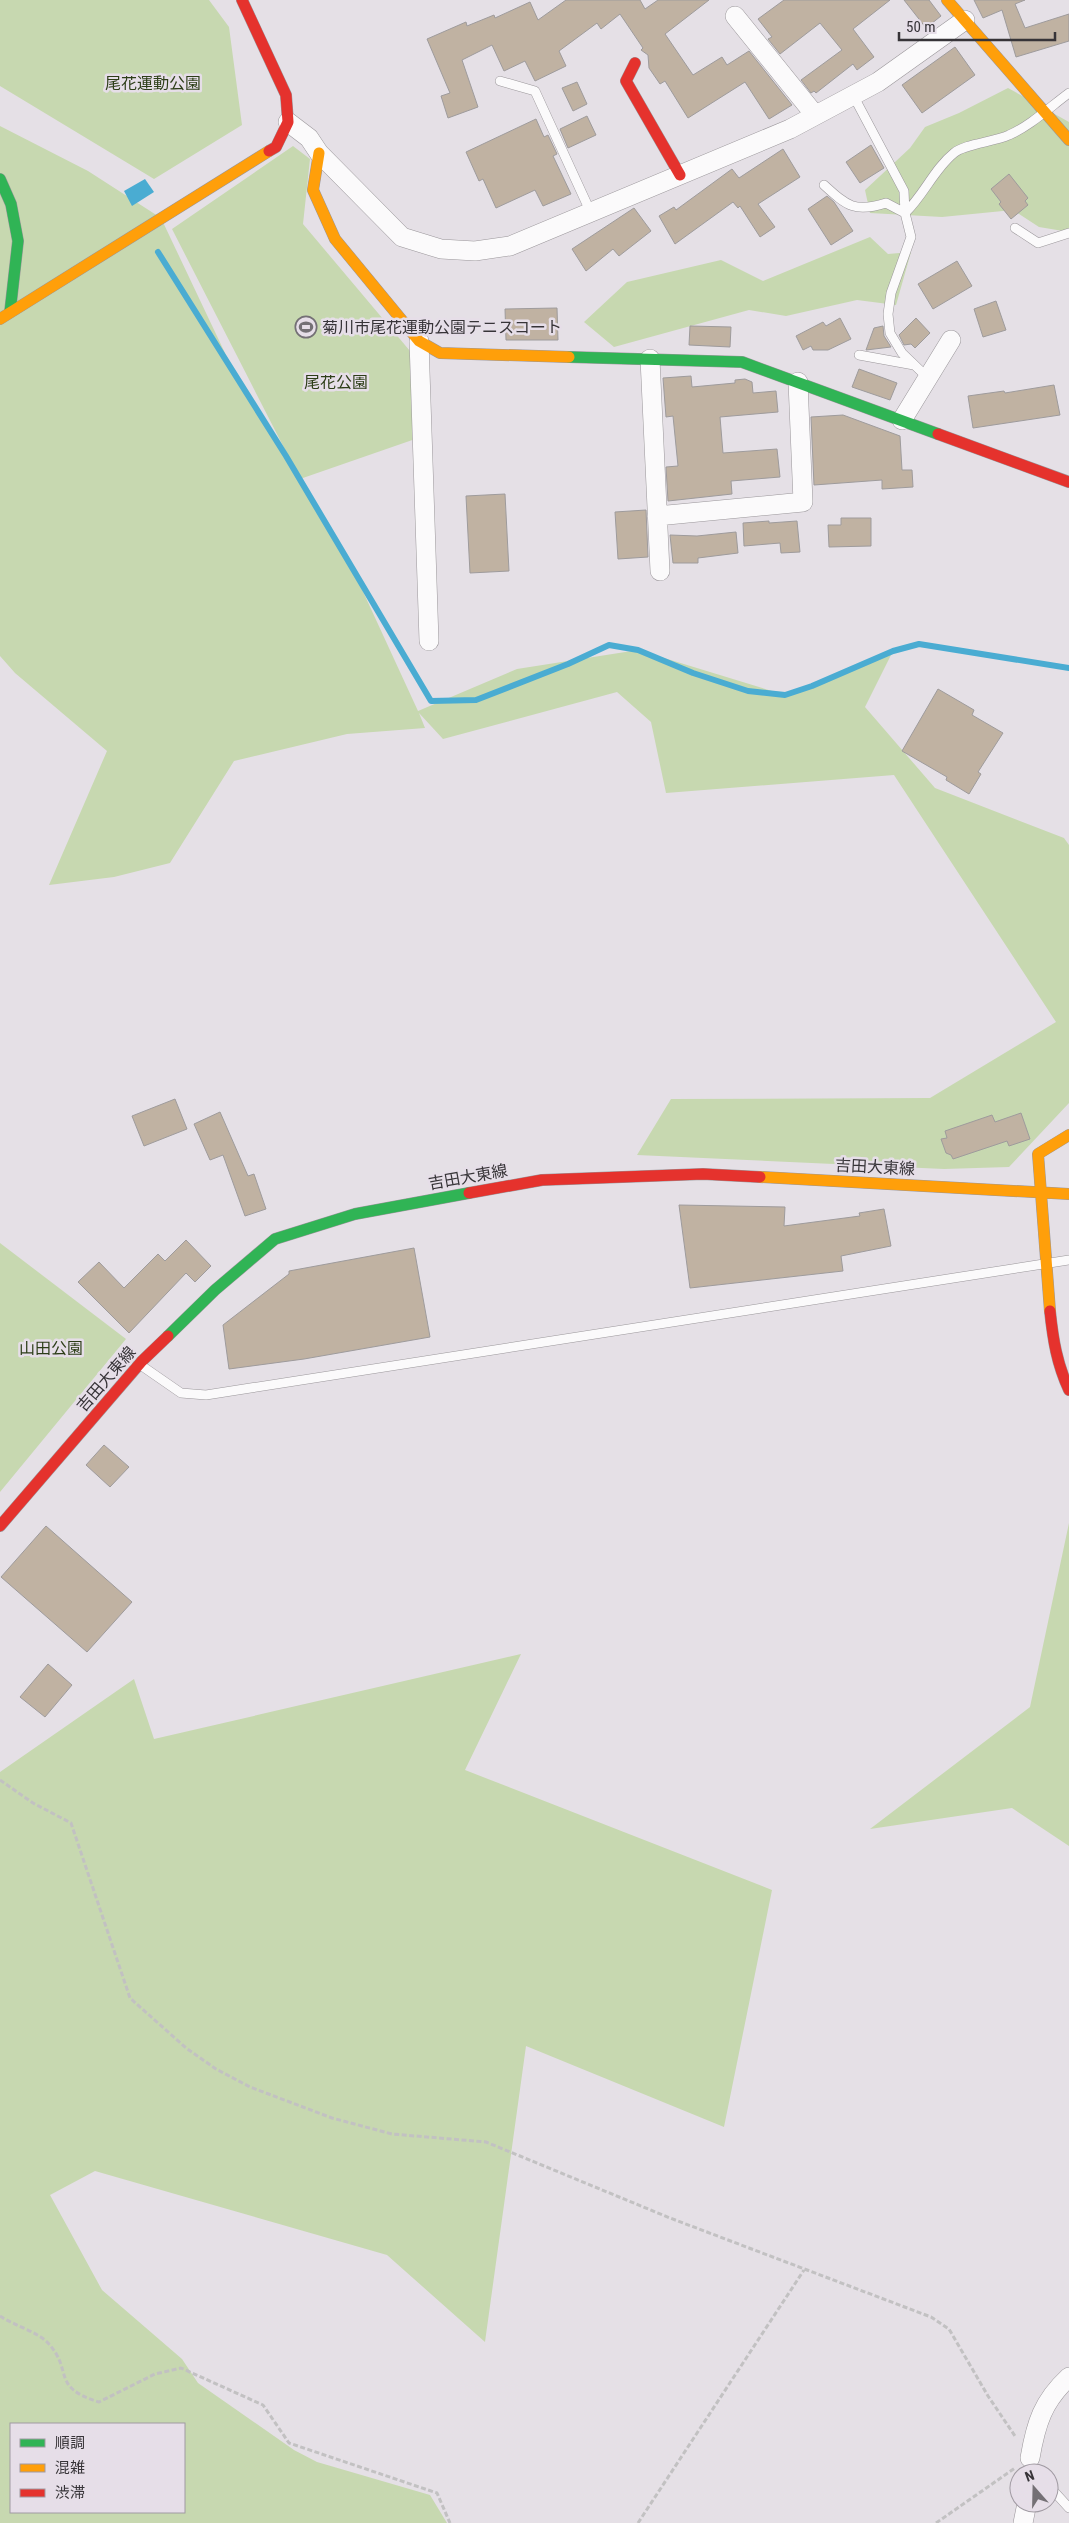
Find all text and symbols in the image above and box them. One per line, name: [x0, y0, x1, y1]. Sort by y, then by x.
scale bar: [899, 10, 1055, 42]
text: 50 m: [906, 18, 936, 36]
park label: 尾花運動公園: [105, 74, 201, 93]
sports icon: 菊川市尾花運動公園テニスコート: [294, 315, 318, 339]
place label: 菊川市尾花運動公園テニスコート: [322, 318, 562, 337]
park label: 尾花公園: [304, 373, 368, 392]
street label: 吉田大東線: [835, 1155, 915, 1179]
street label: 吉田大東線: [427, 1161, 509, 1193]
park label: 山田公園: [19, 1339, 83, 1358]
street label: 吉田大東線: [73, 1343, 139, 1415]
legend: [10, 2423, 185, 2513]
text: 順調: [55, 2434, 85, 2452]
text: 混雑: [55, 2459, 85, 2477]
north arrow: [1009, 2463, 1059, 2513]
text: N: [1023, 2467, 1036, 2485]
text: 渋滞: [55, 2484, 85, 2502]

